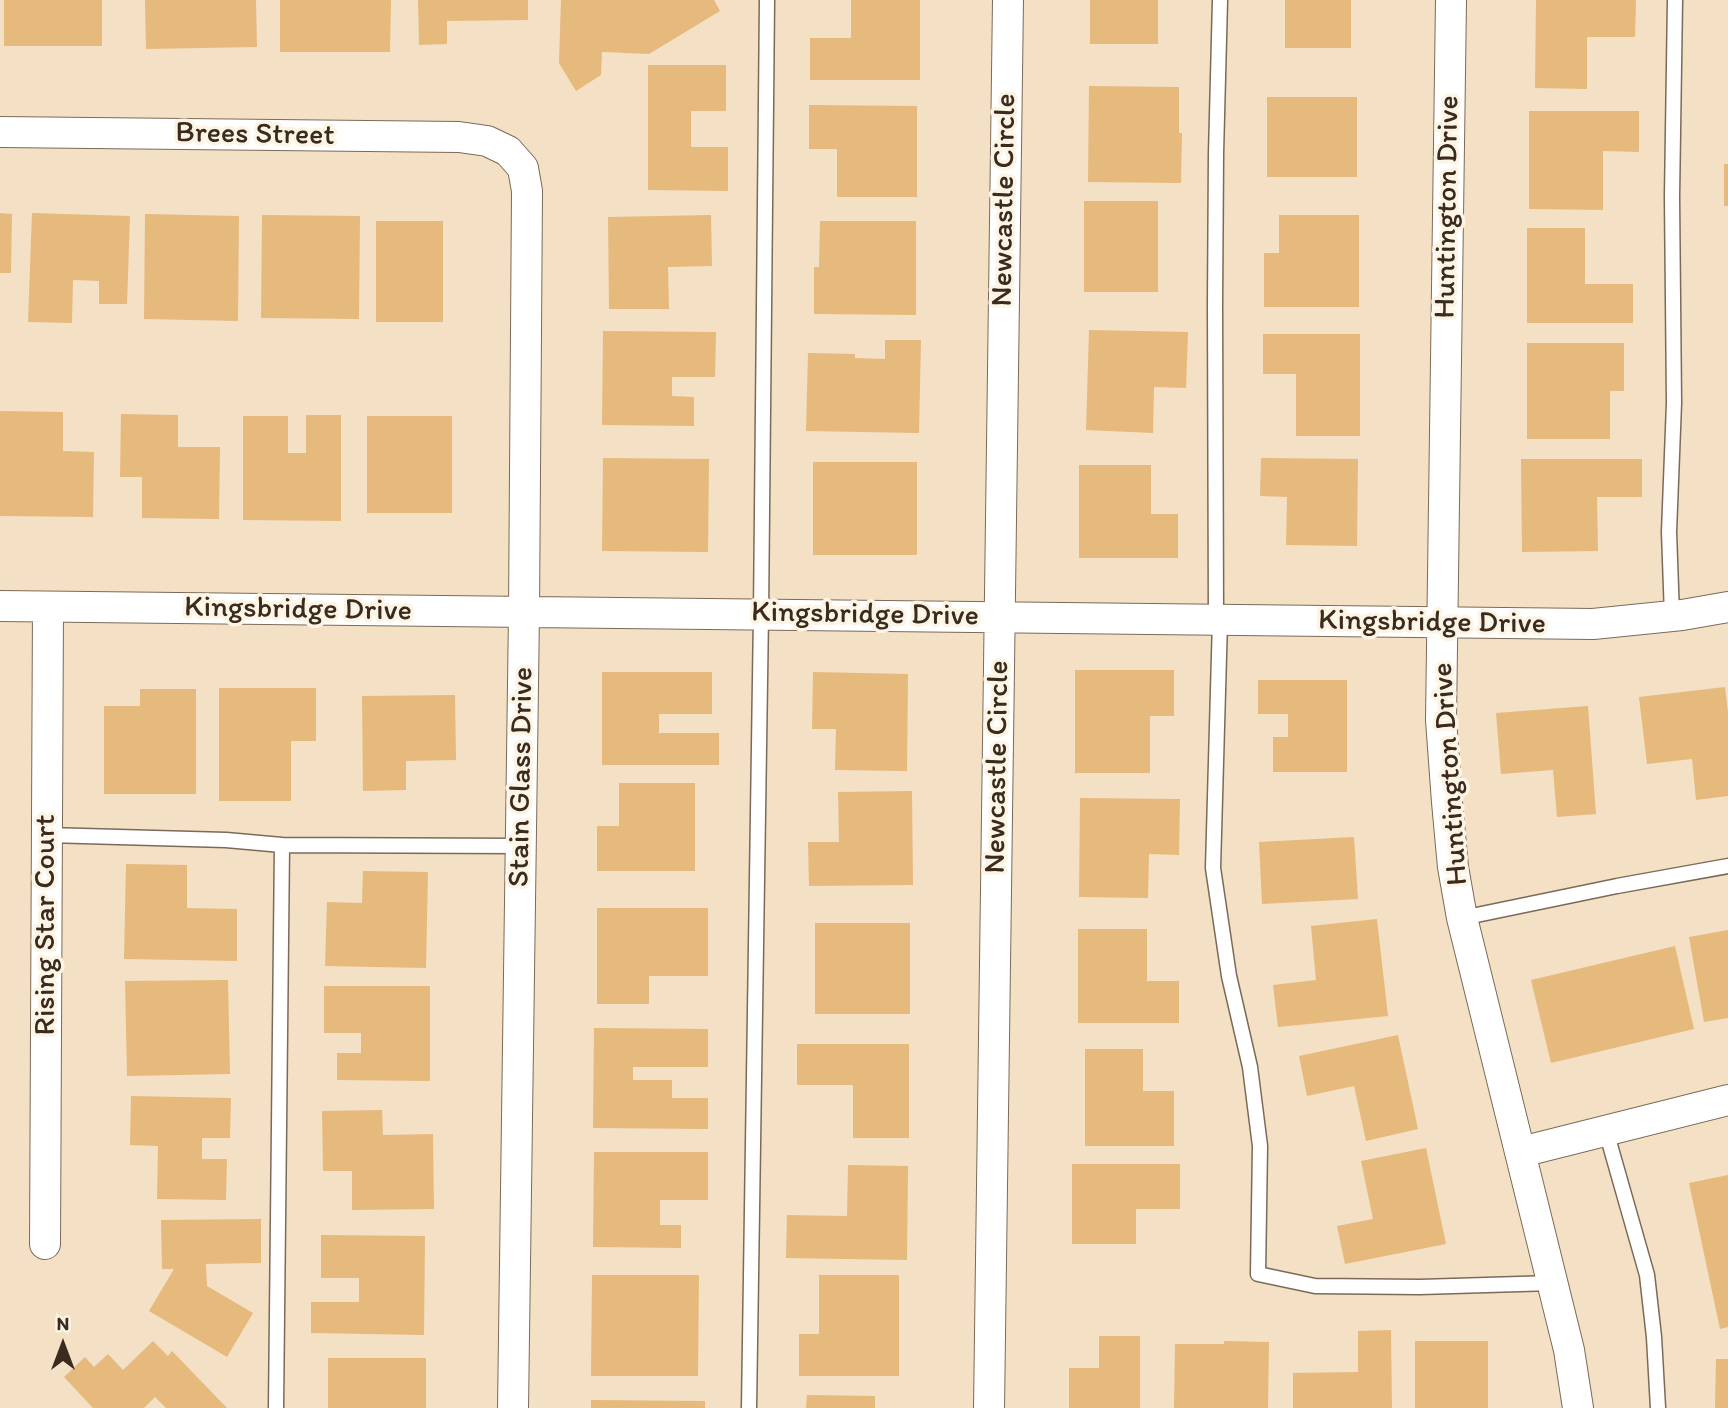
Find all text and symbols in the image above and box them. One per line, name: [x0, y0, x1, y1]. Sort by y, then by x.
street label: Newcastle Circle: [985, 93, 1025, 307]
street label: Huntington Drive: [1428, 95, 1468, 319]
street label: Brees Street: [175, 116, 335, 154]
street label: Kingsbridge Drive: [184, 590, 412, 630]
street label: Kingsbridge Drive: [751, 595, 979, 635]
street label: Kingsbridge Drive: [1318, 603, 1546, 643]
street label: Newcastle Circle: [978, 660, 1018, 874]
street label: Huntington Drive: [1425, 661, 1477, 887]
street label: Stain Glass Drive: [502, 667, 542, 887]
street label: Rising Star Court: [28, 815, 64, 1035]
north arrow: [28, 1310, 98, 1380]
text: N: [57, 1312, 69, 1335]

